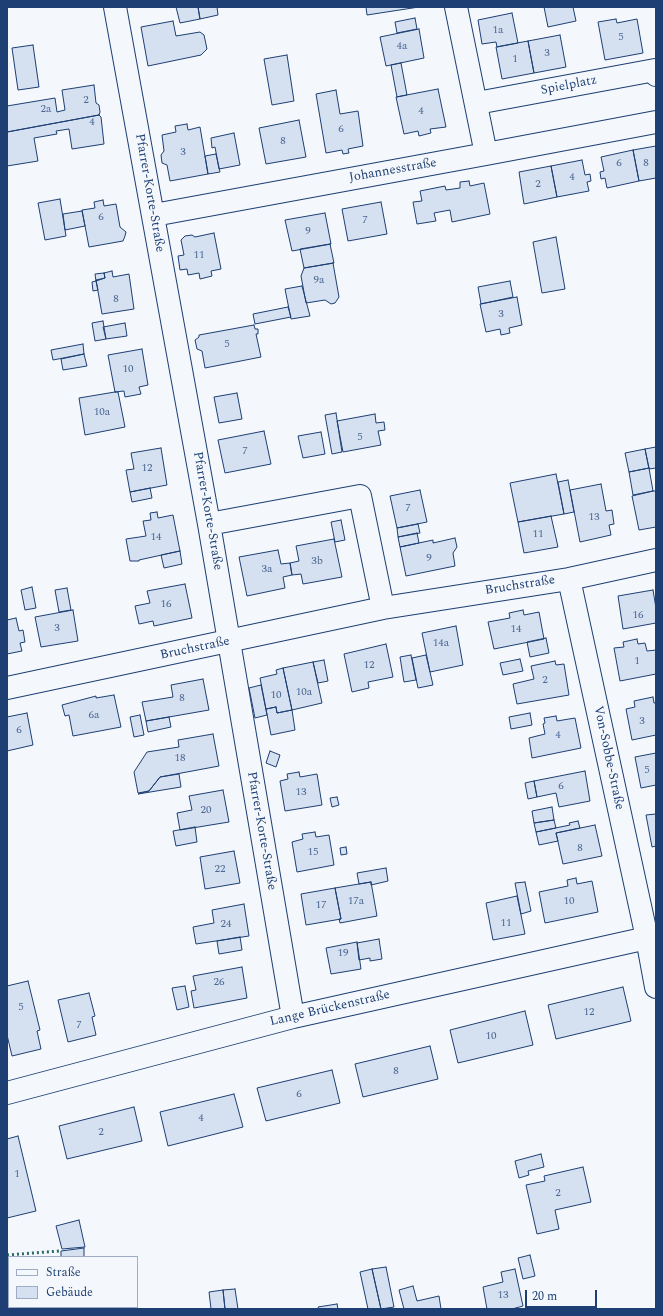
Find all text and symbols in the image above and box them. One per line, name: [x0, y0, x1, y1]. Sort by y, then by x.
house number: 1a: [493, 24, 503, 38]
house number: 5: [618, 31, 624, 45]
house number: 4a: [397, 40, 407, 54]
house number: 3: [544, 47, 550, 61]
house number: 1: [512, 53, 518, 67]
street label: Spielplatz: [540, 73, 598, 99]
house number: 2: [83, 94, 89, 108]
house number: 2a: [41, 103, 51, 117]
house number: 4: [418, 105, 424, 119]
house number: 4: [89, 116, 95, 130]
house number: 6: [338, 123, 344, 137]
street label: Pfarrer-Korte-Straße: [131, 132, 167, 254]
house number: 8: [280, 135, 286, 149]
house number: 3: [180, 146, 186, 160]
street label: Johannesstraße: [348, 156, 438, 186]
house number: 6: [616, 157, 622, 171]
house number: 8: [643, 157, 649, 171]
house number: 4: [569, 171, 575, 185]
house number: 2: [535, 178, 541, 192]
house number: 6: [98, 211, 104, 225]
house number: 7: [362, 214, 368, 228]
house number: 9: [305, 225, 311, 239]
house number: 11: [194, 249, 204, 263]
house number: 9a: [314, 274, 324, 288]
house number: 8: [113, 293, 119, 307]
house number: 3: [498, 308, 504, 322]
house number: 5: [224, 338, 230, 352]
house number: 10: [123, 363, 133, 377]
house number: 10a: [94, 406, 110, 420]
house number: 5: [357, 431, 363, 445]
house number: 7: [242, 445, 248, 459]
street label: Pfarrer-Korte-Straße: [189, 450, 225, 572]
house number: 12: [142, 462, 152, 476]
house number: 7: [405, 502, 411, 516]
house number: 13: [589, 511, 599, 525]
house number: 11: [533, 528, 543, 542]
house number: 14: [151, 531, 161, 545]
house number: 9: [426, 552, 432, 566]
house number: 3b: [311, 555, 323, 569]
house number: 3a: [262, 563, 272, 577]
street label: Bruchstraße: [484, 573, 556, 599]
house number: 16: [161, 598, 171, 612]
house number: 16: [633, 609, 643, 623]
house number: 3: [54, 622, 60, 636]
house number: 14: [511, 623, 521, 637]
street label: Bruchstraße: [159, 634, 231, 664]
house number: 14a: [433, 637, 449, 651]
house number: 1: [634, 655, 640, 669]
house number: 12: [364, 659, 374, 673]
house number: 2: [542, 674, 548, 688]
house number: 10a: [296, 686, 312, 700]
house number: 10: [271, 689, 281, 703]
house number: 8: [179, 692, 185, 706]
street label: Von-Sobbe-Straße: [589, 705, 627, 811]
house number: 6a: [89, 709, 99, 723]
house number: 3: [639, 715, 645, 729]
house number: 6: [16, 724, 22, 738]
house number: 4: [555, 729, 561, 743]
house number: 18: [175, 752, 185, 766]
house number: 5: [644, 764, 650, 778]
street label: Pfarrer-Korte-Straße: [243, 770, 279, 892]
house number: 6: [558, 780, 564, 794]
house number: 13: [296, 786, 306, 800]
house number: 20: [201, 804, 211, 818]
house number: 8: [577, 842, 583, 856]
house number: 15: [308, 846, 318, 860]
house number: 22: [215, 863, 225, 877]
house number: 17a: [348, 895, 364, 909]
house number: 10: [564, 895, 574, 909]
house number: 17: [316, 899, 326, 913]
house number: 11: [501, 917, 511, 931]
house number: 24: [221, 918, 231, 932]
house number: 19: [338, 947, 348, 961]
house number: 26: [214, 976, 224, 990]
street label: Lange Brückenstraße: [268, 988, 392, 1030]
house number: 5: [18, 1001, 24, 1015]
house number: 12: [584, 1006, 594, 1020]
house number: 7: [76, 1019, 82, 1033]
house number: 10: [486, 1030, 496, 1044]
house number: 8: [393, 1065, 399, 1079]
house number: 6: [296, 1088, 302, 1102]
house number: 4: [198, 1112, 204, 1126]
house number: 2: [98, 1126, 104, 1140]
house number: 1: [14, 1168, 20, 1182]
house number: 2: [555, 1187, 561, 1201]
legend: [8, 1256, 138, 1308]
text: Straße: [46, 1263, 81, 1282]
scale bar: [527, 1282, 599, 1308]
text: Gebäude: [46, 1283, 93, 1302]
text: 20 m: [532, 1287, 557, 1306]
house number: 13: [498, 1289, 508, 1303]

